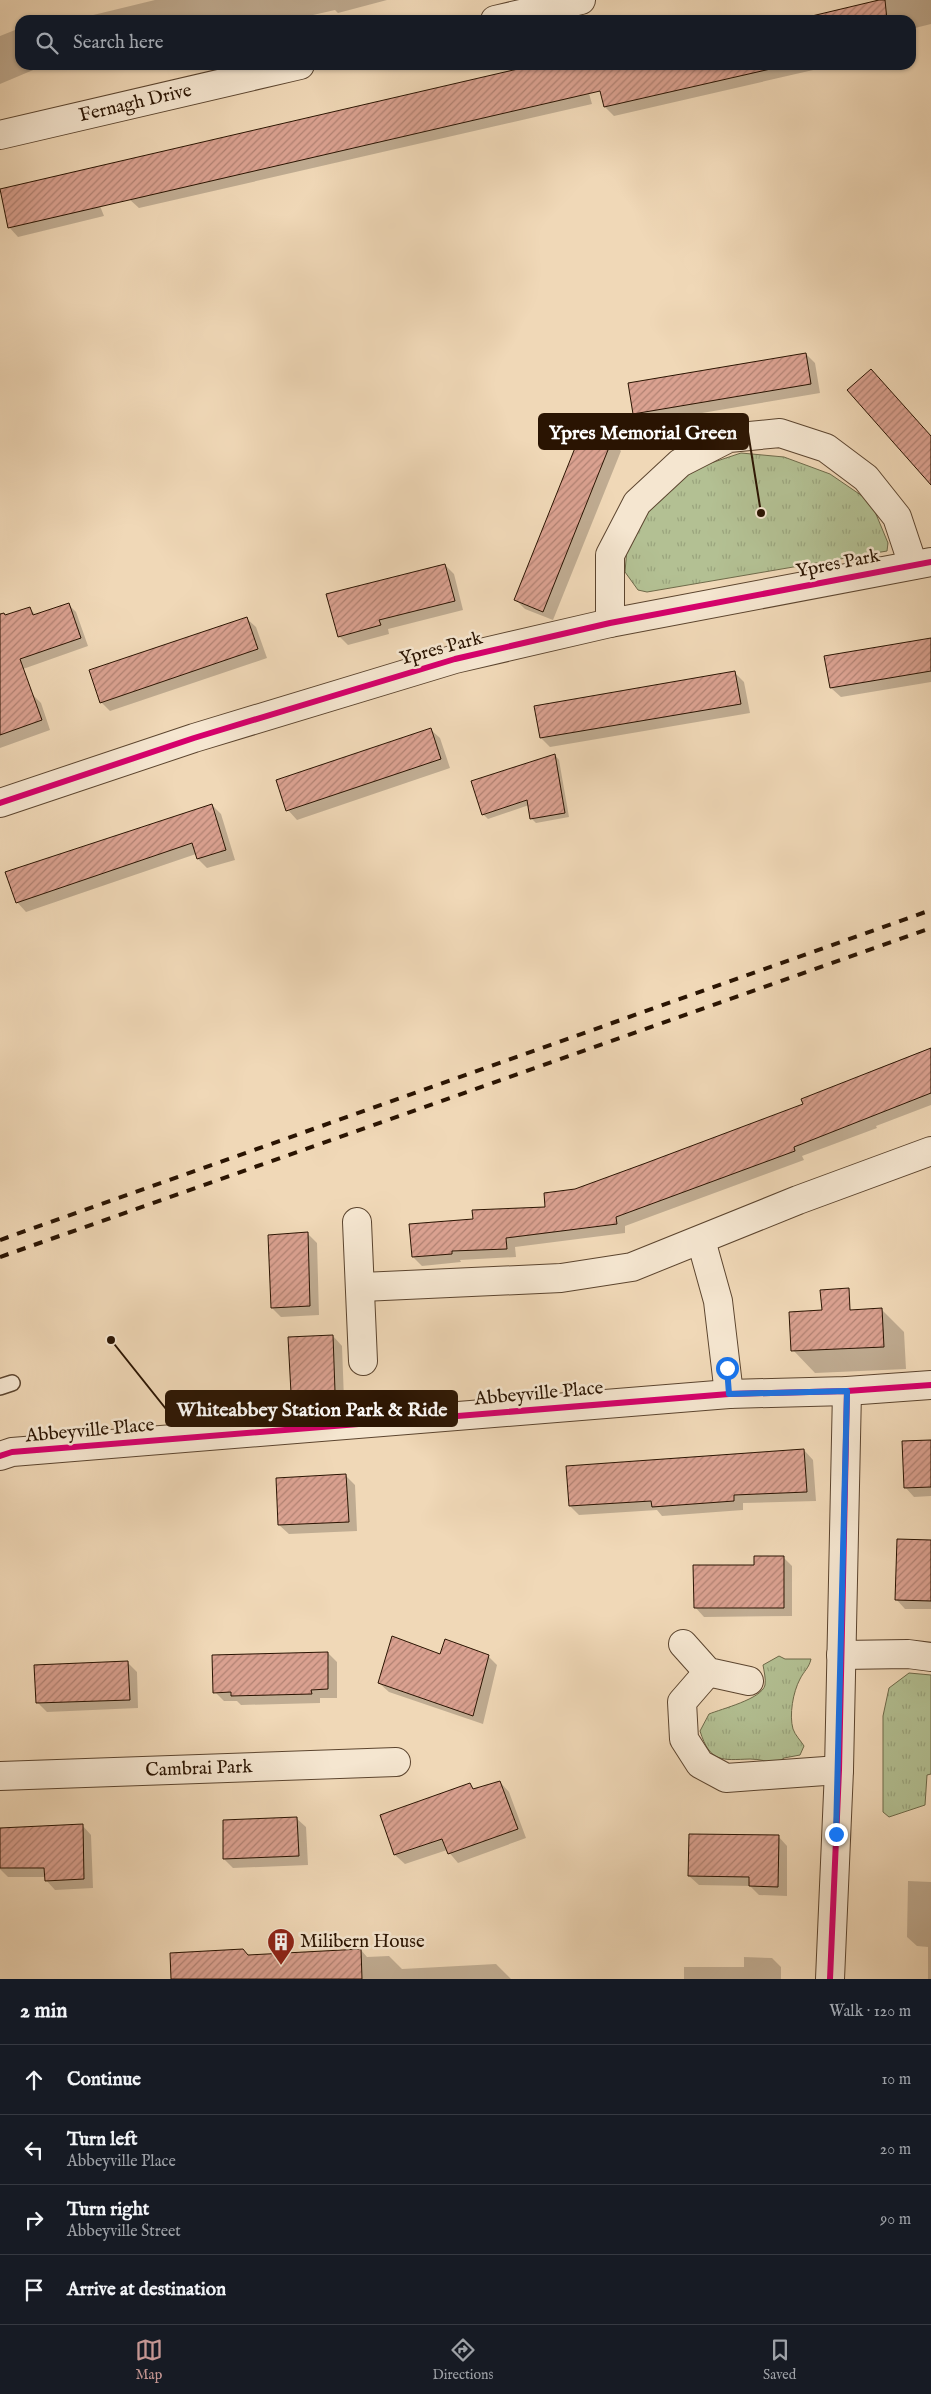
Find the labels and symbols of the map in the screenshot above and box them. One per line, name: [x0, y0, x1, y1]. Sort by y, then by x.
street label: Fernagh Drive: [77, 79, 194, 128]
callout: Ypres Memorial Green: [539, 414, 748, 449]
text: Ypres Memorial Green: [549, 421, 738, 446]
street label: Ypres Park: [794, 544, 883, 584]
street label: Ypres Park: [397, 626, 486, 672]
route start: [716, 1357, 739, 1380]
street label: Abbeyville Place: [473, 1376, 605, 1412]
callout: Whiteabbey Station Park & Ride: [166, 1391, 457, 1426]
text: Whiteabbey Station Park & Ride: [176, 1398, 448, 1423]
street label: Abbeyville Place: [24, 1413, 156, 1449]
street label: Cambrai Park: [145, 1755, 254, 1783]
route end: [825, 1823, 848, 1846]
building icon: Milibern House: [266, 1927, 296, 1966]
place label: Milibern House: [300, 1930, 425, 1954]

